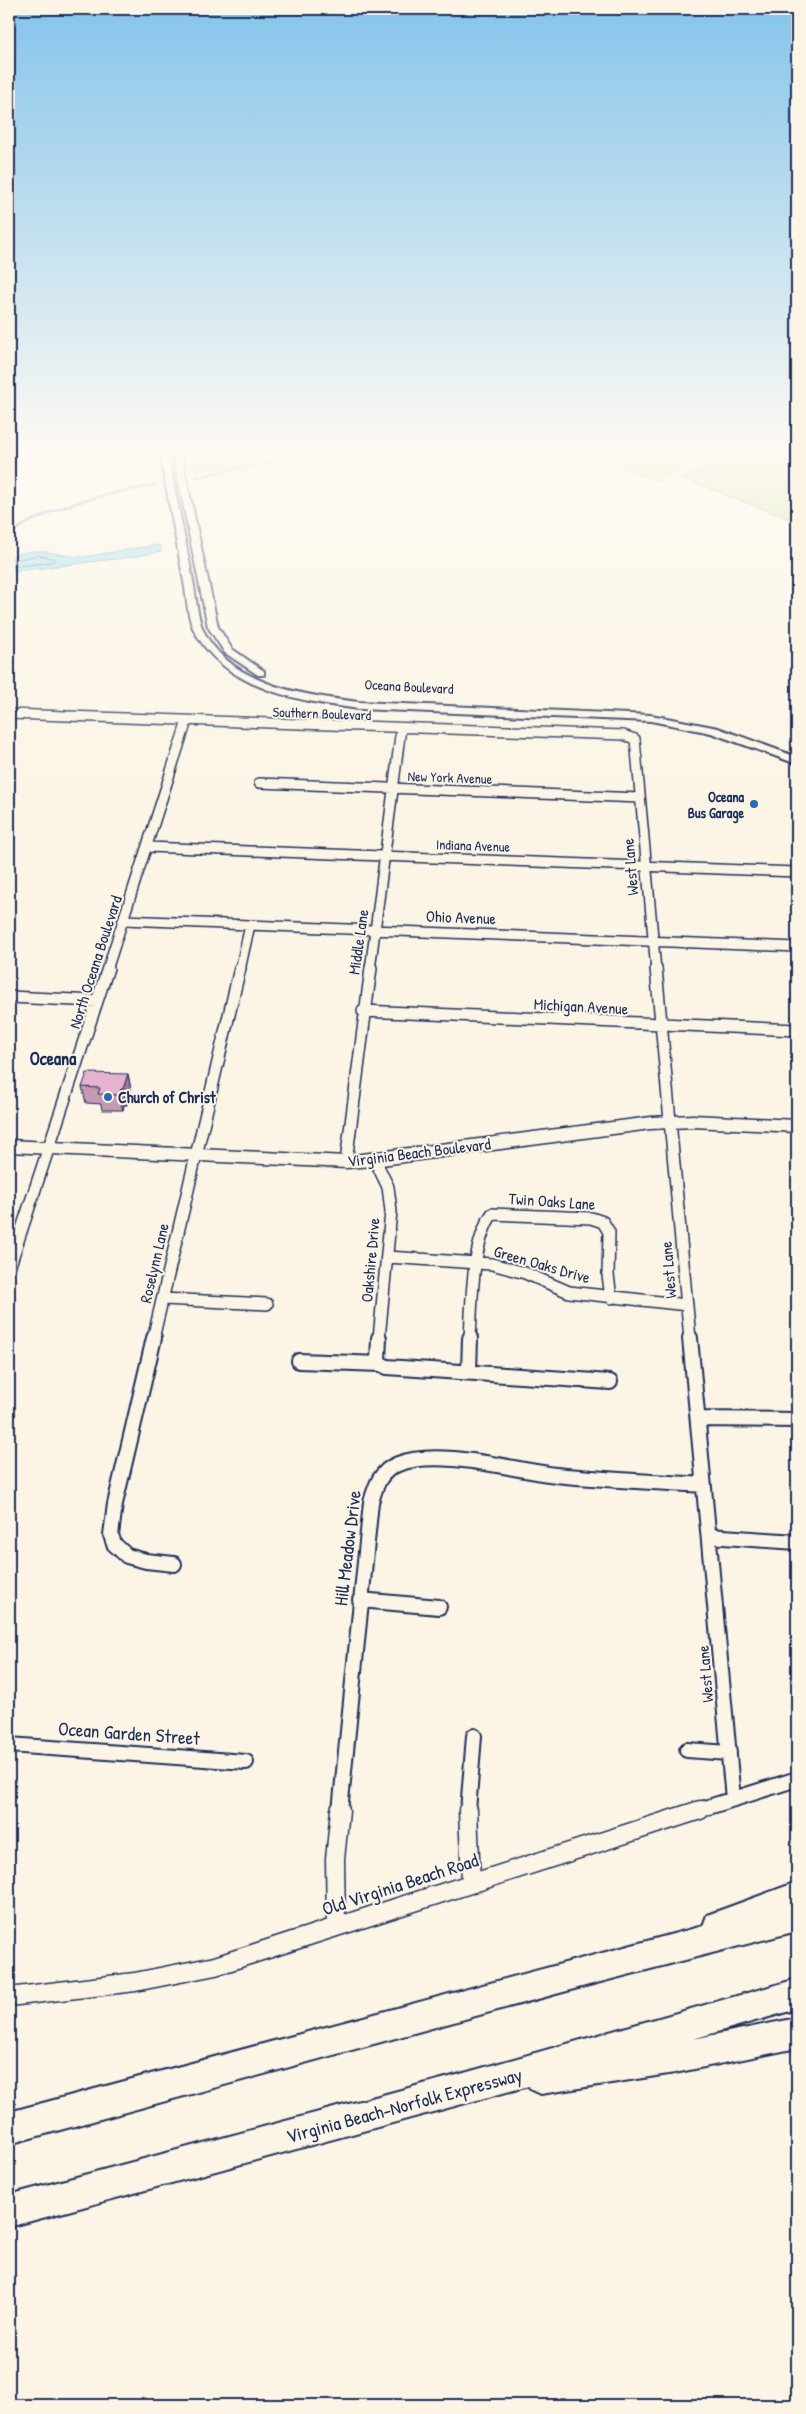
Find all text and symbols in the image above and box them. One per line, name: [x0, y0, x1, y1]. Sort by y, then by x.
street label: Oceana Boulevard: [364, 674, 454, 698]
street label: Southern Boulevard: [272, 702, 372, 724]
street label: New York Avenue: [407, 766, 493, 788]
place label: Oceana Bus Garage: [688, 787, 745, 824]
marker: Oceana Bus Garage: [748, 798, 760, 810]
street label: Indiana Avenue: [436, 834, 511, 856]
street label: West Lane: [616, 837, 643, 897]
street label: North Oceana Boulevard: [63, 893, 127, 1031]
street label: Ohio Avenue: [426, 905, 497, 929]
street label: Middle Lane: [343, 907, 374, 976]
street label: Michigan Avenue: [533, 993, 629, 1019]
district label: Oceana: [30, 1046, 77, 1071]
place label: Church of Christ: [118, 1086, 216, 1108]
marker: Church of Christ: [102, 1091, 114, 1103]
street label: Virginia Beach Boulevard: [346, 1132, 492, 1172]
street label: Twin Oaks Lane: [508, 1187, 597, 1215]
street label: Oakshire Drive: [355, 1216, 385, 1303]
street label: Roselynn Lane: [134, 1220, 174, 1305]
street label: Green Oaks Drive: [491, 1240, 593, 1288]
street label: West Lane: [654, 1240, 681, 1300]
street label: Hill Meadow Drive: [327, 1488, 367, 1607]
street label: West Lane: [691, 1644, 718, 1704]
street label: Ocean Garden Street: [57, 1715, 201, 1751]
street label: Old Virginia Beach Road: [319, 1846, 482, 1921]
street label: Virginia Beach-Norfolk Expressway: [283, 2061, 525, 2149]

